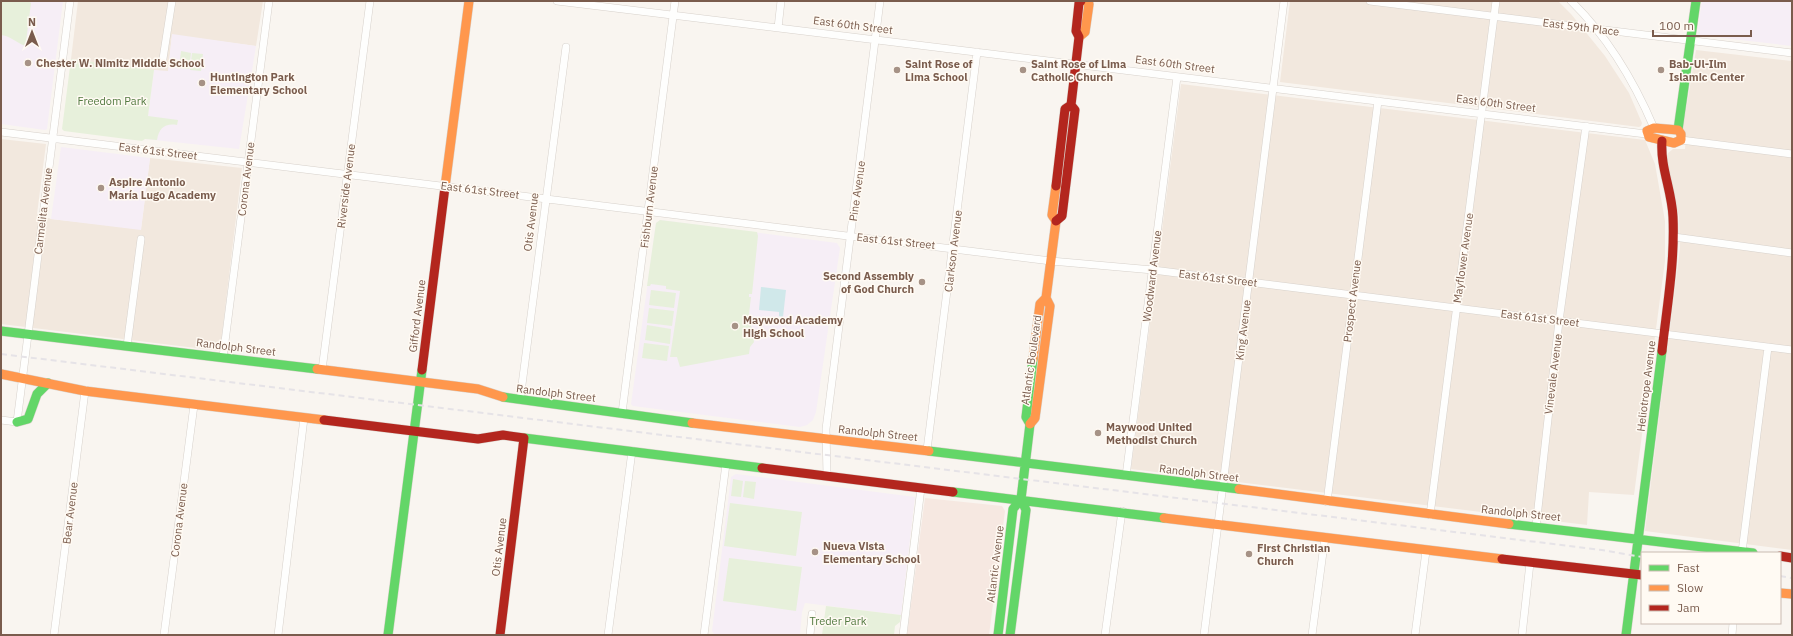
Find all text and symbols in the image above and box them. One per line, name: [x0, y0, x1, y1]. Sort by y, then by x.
north arrow: [12, 12, 52, 52]
scale bar: [1653, 12, 1751, 38]
street label: East 60th Street: [812, 13, 894, 37]
text: N: [28, 15, 36, 29]
street label: East 59th Place: [1542, 15, 1620, 39]
text: 100 m: [1659, 18, 1694, 33]
street label: East 60th Street: [1134, 52, 1216, 76]
place label: Chester W. Nimitz Middle School: [36, 56, 205, 70]
place label: Saint Rose of Lima School: [905, 57, 973, 84]
place label: Saint Rose of Lima Catholic Church: [1031, 57, 1126, 84]
place label: Bab-Ul-Ilm Islamic Center: [1669, 57, 1745, 84]
marker: Chester W. Nimitz Middle School: [23, 58, 33, 68]
marker: Saint Rose of Lima School: [892, 65, 902, 75]
marker: Saint Rose of Lima Catholic Church: [1018, 65, 1028, 75]
marker: Bab-Ul-Ilm Islamic Center: [1656, 65, 1666, 75]
place label: Huntington Park Elementary School: [210, 70, 308, 97]
marker: Huntington Park Elementary School: [197, 78, 207, 88]
street label: East 60th Street: [1455, 91, 1537, 115]
park label: Freedom Park: [78, 94, 147, 108]
street label: East 61st Street: [118, 139, 198, 163]
street label: Corona Avenue: [235, 141, 257, 217]
street label: Riverside Avenue: [334, 143, 358, 229]
street label: Pine Avenue: [846, 160, 868, 222]
street label: Fishburn Avenue: [637, 165, 661, 249]
street label: Carmelita Avenue: [31, 167, 55, 255]
place label: Aspire Antonio María Lugo Academy: [109, 175, 216, 202]
street label: East 61st Street: [440, 178, 520, 202]
marker: Aspire Antonio María Lugo Academy: [96, 183, 106, 193]
street label: Otis Avenue: [520, 192, 542, 252]
street label: Clarkson Avenue: [941, 209, 965, 293]
street label: Mayflower Avenue: [1450, 212, 1476, 304]
street label: Woodward Avenue: [1139, 229, 1165, 323]
street label: East 61st Street: [856, 230, 936, 252]
street label: Prospect Avenue: [1340, 259, 1364, 343]
street label: East 61st Street: [1178, 266, 1258, 290]
place label: Second Assembly of God Church: [823, 269, 914, 296]
marker: Second Assembly of God Church: [917, 277, 927, 287]
street label: Gifford Avenue: [406, 279, 428, 353]
street label: King Avenue: [1232, 299, 1254, 361]
street label: East 61st Street: [1500, 306, 1580, 330]
place label: Maywood Academy High School: [743, 313, 843, 340]
street label: Atlantic Boulevard: [1018, 314, 1044, 406]
marker: Maywood Academy High School: [730, 321, 740, 331]
street label: Vinevale Avenue: [1541, 333, 1565, 415]
street label: Randolph Street: [195, 335, 277, 359]
street label: Heliotrope Avenue: [1633, 340, 1659, 432]
street label: Randolph Street: [515, 381, 597, 405]
place label: Maywood United Methodist Church: [1106, 420, 1197, 447]
street label: Randolph Street: [837, 422, 919, 444]
marker: Maywood United Methodist Church: [1093, 428, 1103, 438]
street label: Randolph Street: [1158, 461, 1240, 485]
street label: Bear Avenue: [59, 481, 81, 545]
street label: Corona Avenue: [168, 482, 190, 558]
street label: Randolph Street: [1480, 502, 1562, 524]
street label: Otis Avenue: [488, 517, 510, 577]
street label: Atlantic Avenue: [983, 525, 1007, 603]
place label: Nueva Vista Elementary School: [823, 539, 921, 566]
place label: First Christian Church: [1257, 541, 1330, 568]
marker: Nueva Vista Elementary School: [810, 547, 820, 557]
marker: First Christian Church: [1244, 549, 1254, 559]
legend: [1641, 552, 1781, 624]
text: Fast: [1677, 560, 1700, 575]
text: Slow: [1677, 580, 1703, 595]
text: Jam: [1677, 600, 1700, 615]
park label: Treder Park: [809, 614, 867, 628]

